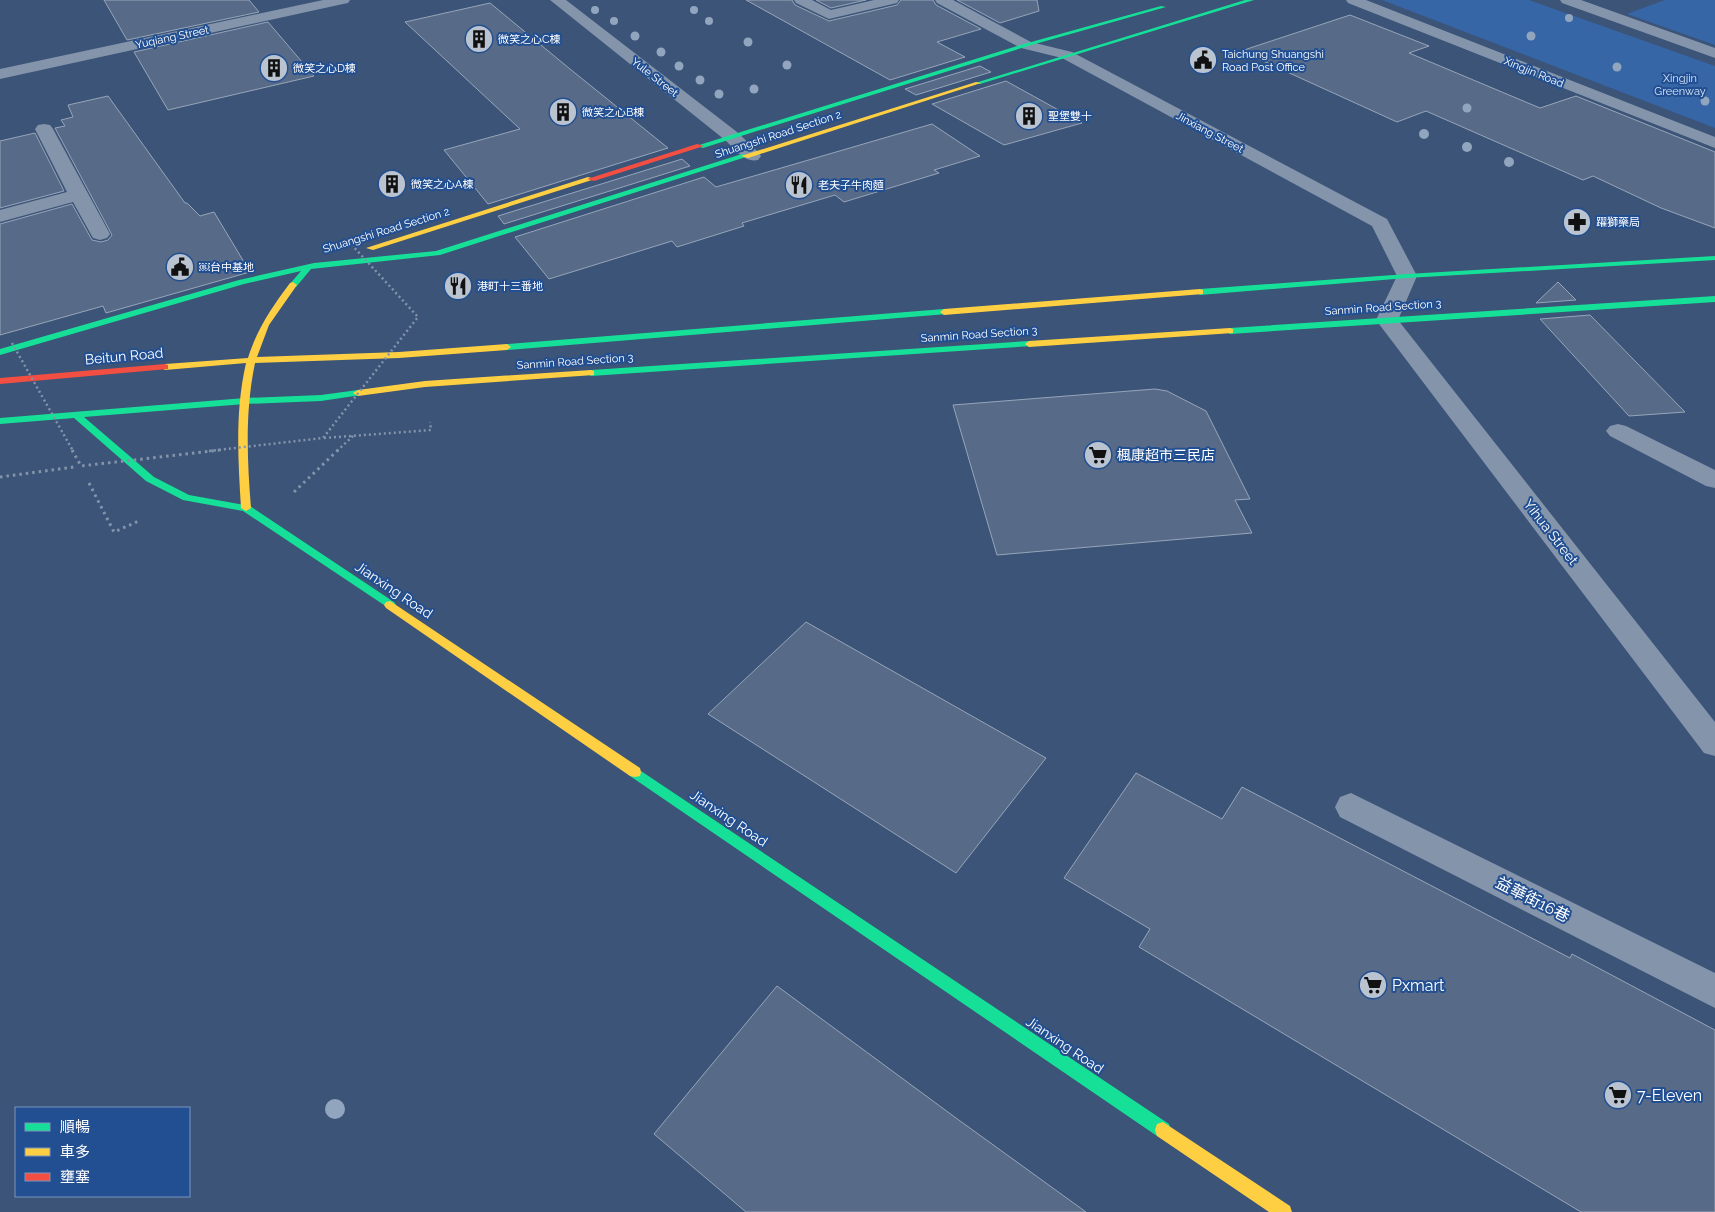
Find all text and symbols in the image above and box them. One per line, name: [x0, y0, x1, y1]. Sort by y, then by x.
street label: Yuqiang Street: [134, 23, 210, 52]
building icon: 微笑之心C棟: [464, 24, 494, 54]
place label: 微笑之心C棟: [498, 33, 561, 46]
public building icon: Taichung Shuangshi Road Post Office: [1188, 45, 1218, 75]
place label: Taichung Shuangshi Road Post Office: [1222, 48, 1324, 74]
building icon: 微笑之心D棟: [259, 53, 289, 83]
street label: Yule Street: [629, 55, 681, 100]
street label: Xingjin Road: [1502, 55, 1566, 90]
place label: 微笑之心D棟: [293, 62, 356, 75]
park label: Xingjin Greenway: [1654, 72, 1706, 98]
building icon: 微笑之心B棟: [548, 97, 578, 127]
building icon: 聖堡雙十: [1014, 101, 1044, 131]
place label: 微笑之心B棟: [582, 106, 644, 119]
street label: Shuangshi Road Section 2: [714, 108, 843, 161]
street label: Jinxiang Street: [1174, 109, 1246, 156]
place label: 聖堡雙十: [1048, 110, 1092, 123]
building icon: 微笑之心A棟: [377, 169, 407, 199]
restaurant icon: 老夫子牛肉麵: [784, 170, 814, 200]
place label: 微笑之心A棟: [411, 178, 473, 191]
place label: 老夫子牛肉麵: [818, 179, 884, 192]
street label: Shuangshi Road Section 2: [321, 205, 451, 256]
pharmacy icon: 躍獅藥局: [1562, 207, 1592, 237]
place label: 躍獅藥局: [1596, 216, 1640, 229]
public building icon: ￼台中基地: [165, 252, 195, 282]
place label: ￼台中基地: [199, 261, 254, 274]
restaurant icon: 港町十三番地: [443, 271, 473, 301]
place label: 港町十三番地: [477, 280, 543, 293]
street label: Sanmin Road Section 3: [1324, 297, 1442, 318]
street label: Sanmin Road Section 3: [920, 324, 1038, 345]
street label: Beitun Road: [84, 345, 164, 367]
street label: Sanmin Road Section 3: [516, 351, 634, 372]
supermarket icon: 楓康超市三民店: [1083, 440, 1113, 470]
place label: 楓康超市三民店: [1117, 447, 1215, 463]
street label: Yihua Street: [1520, 496, 1582, 568]
street label: Jianxing Road: [352, 558, 436, 622]
street label: Jianxing Road: [687, 786, 771, 850]
street label: 益華街16巷: [1493, 873, 1573, 926]
supermarket icon: Pxmart: [1358, 970, 1388, 1000]
place label: Pxmart: [1392, 976, 1445, 995]
street label: Jianxing Road: [1023, 1013, 1107, 1077]
supermarket icon: 7-Eleven: [1603, 1080, 1633, 1110]
place label: 7-Eleven: [1637, 1086, 1702, 1105]
legend: [15, 1107, 190, 1197]
text: 順暢: [60, 1118, 90, 1136]
text: 車多: [60, 1143, 90, 1161]
text: 壅塞: [60, 1168, 90, 1186]

